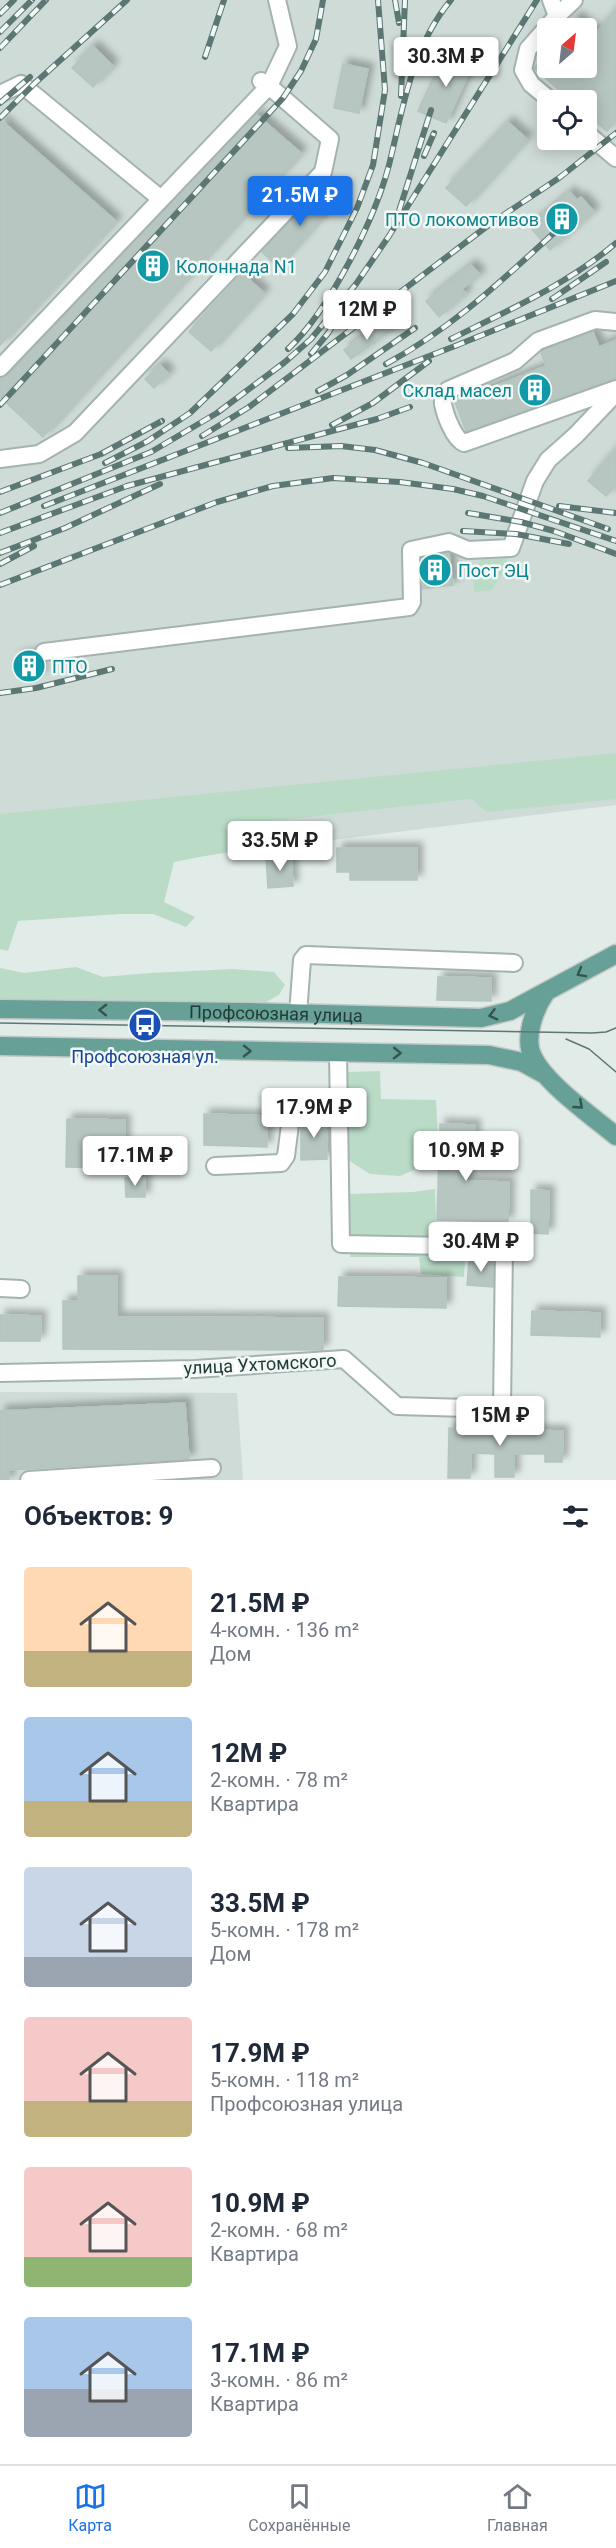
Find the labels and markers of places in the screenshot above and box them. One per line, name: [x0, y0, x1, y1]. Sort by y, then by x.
pin: 30.3M ₽: [391, 37, 501, 88]
pin: 21.5M ₽: [245, 176, 355, 227]
building icon: ПТО локомотивов: [544, 201, 580, 237]
place label: ПТО локомотивов: [385, 209, 539, 230]
building icon: Колоннада N1: [135, 248, 171, 284]
place label: Колоннада N1: [176, 256, 297, 277]
pin: 12M ₽: [325, 290, 409, 341]
building icon: Склад масел: [517, 372, 553, 408]
place label: Склад масел: [403, 380, 512, 401]
building icon: Пост ЭЦ: [417, 552, 453, 588]
place label: Пост ЭЦ: [458, 560, 529, 581]
building icon: ПТО: [11, 648, 47, 684]
place label: ПТО: [52, 656, 88, 677]
pin: 33.5M ₽: [225, 821, 335, 872]
bus stop icon: Профсоюзная ул.: [127, 1007, 163, 1043]
place label: Профсоюзная ул.: [71, 1046, 219, 1067]
pin: 17.9M ₽: [259, 1088, 369, 1139]
pin: 10.9M ₽: [411, 1131, 521, 1182]
pin: 17.1M ₽: [80, 1136, 190, 1187]
pin: 30.4M ₽: [426, 1222, 536, 1273]
pin: 15M ₽: [458, 1396, 542, 1447]

